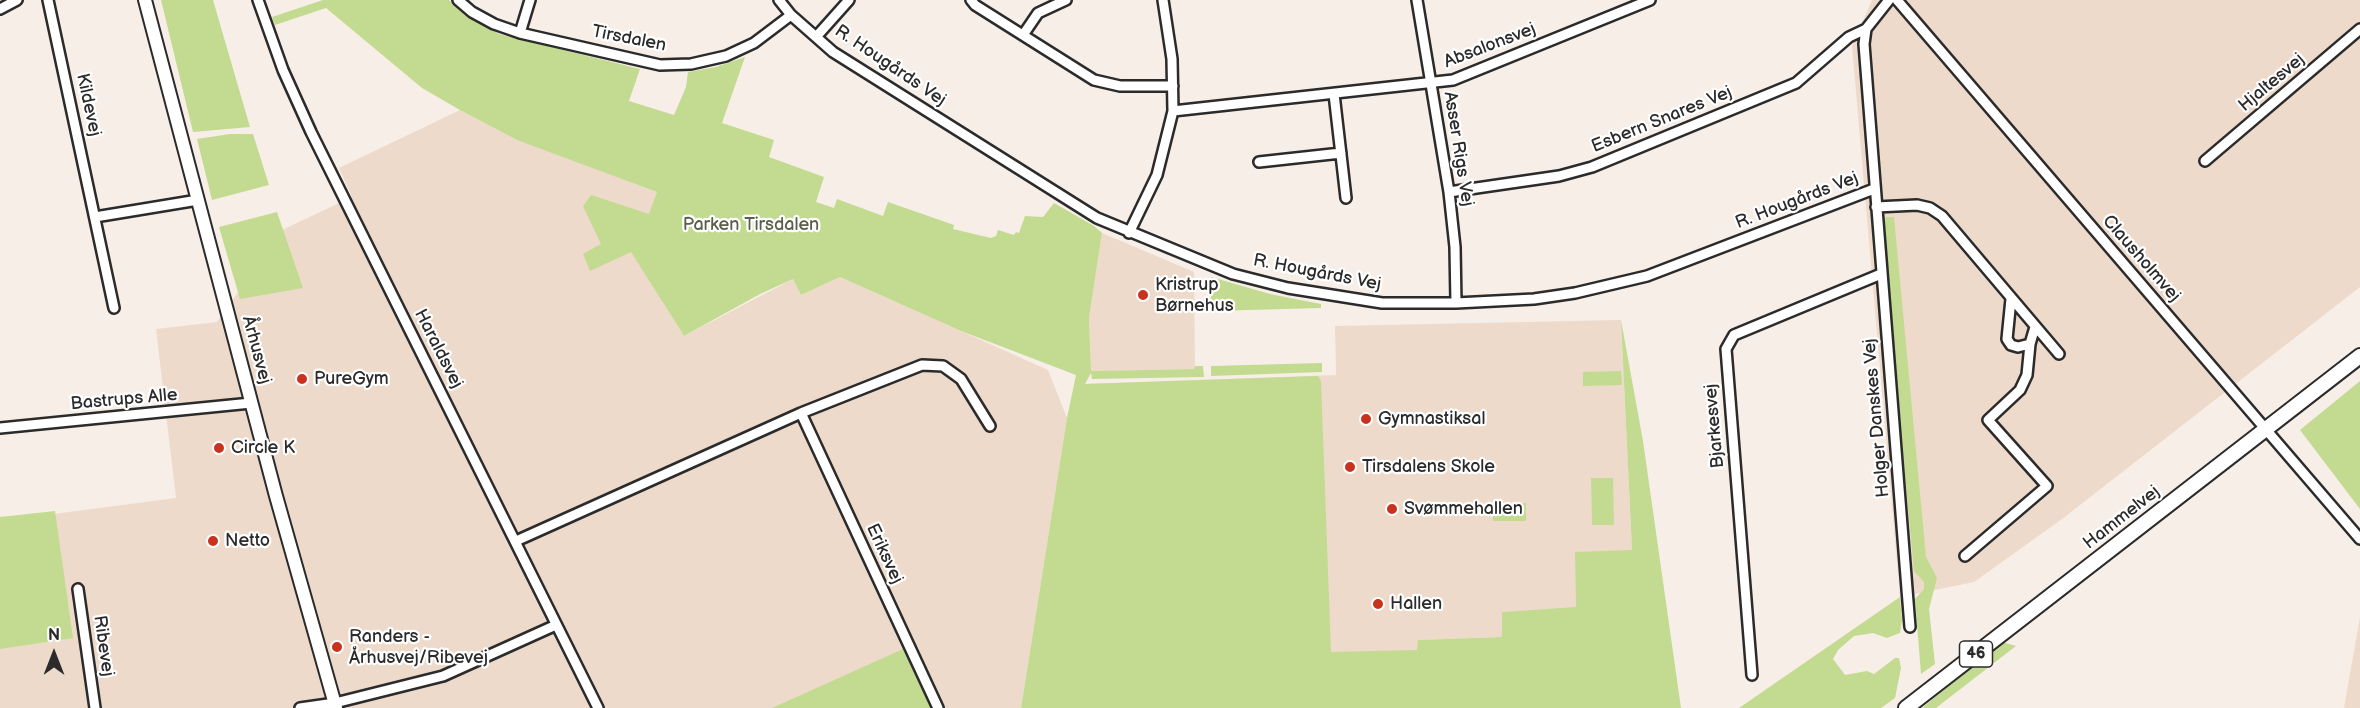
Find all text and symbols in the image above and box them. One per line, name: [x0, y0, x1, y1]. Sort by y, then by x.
street label: Absalonsvej: [1441, 19, 1539, 73]
street label: Tirsdalen: [590, 21, 668, 57]
street label: R. Hougårds Vej: [830, 21, 950, 111]
street label: Hjaltesvej: [2235, 49, 2309, 117]
street label: Kildevej: [71, 71, 105, 139]
street label: Esbern Snares Vej: [1589, 82, 1735, 158]
street label: Asser Rigs Vej: [1438, 90, 1478, 208]
street label: R. Hougårds Vej: [1732, 168, 1862, 234]
street label: Clausholmvej: [2097, 211, 2185, 307]
park label: Parken Tirsdalen: [683, 214, 819, 236]
street label: R. Hougårds Vej: [1251, 250, 1383, 296]
place label: Kristrup Børnehus: [1155, 274, 1234, 316]
marker: Kristrup Børnehus: [1136, 288, 1150, 302]
street label: Haraldsvej: [409, 306, 467, 392]
street label: Århusvej: [237, 314, 275, 386]
street label: Holger Danskes Vej: [1859, 338, 1895, 498]
place label: PureGym: [314, 368, 389, 390]
marker: PureGym: [295, 372, 309, 386]
street label: Bjarkesvej: [1701, 383, 1729, 469]
street label: Bastrups Alle: [70, 385, 178, 415]
place label: Gymnastiksal: [1378, 408, 1485, 430]
marker: Gymnastiksal: [1359, 412, 1373, 426]
place label: Circle K: [231, 437, 295, 459]
marker: Circle K: [212, 441, 226, 455]
place label: Tirsdalens Skole: [1362, 456, 1495, 478]
marker: Tirsdalens Skole: [1343, 460, 1357, 474]
street label: Hammelvej: [2079, 481, 2165, 555]
place label: Svømmehallen: [1404, 498, 1523, 520]
marker: Svømmehallen: [1385, 502, 1399, 516]
street label: Eriksvej: [861, 521, 907, 587]
place label: Netto: [225, 530, 270, 552]
marker: Netto: [206, 534, 220, 548]
place label: Hallen: [1390, 593, 1442, 615]
marker: Hallen: [1371, 597, 1385, 611]
street label: Ribevej: [88, 614, 118, 678]
north arrow: [24, 624, 84, 684]
text: N: [48, 626, 60, 645]
place label: Randers - Århusvej/Ribevej: [349, 626, 488, 668]
marker: Randers - Århusvej/Ribevej: [330, 640, 344, 654]
road number: 46: [1960, 641, 1992, 667]

